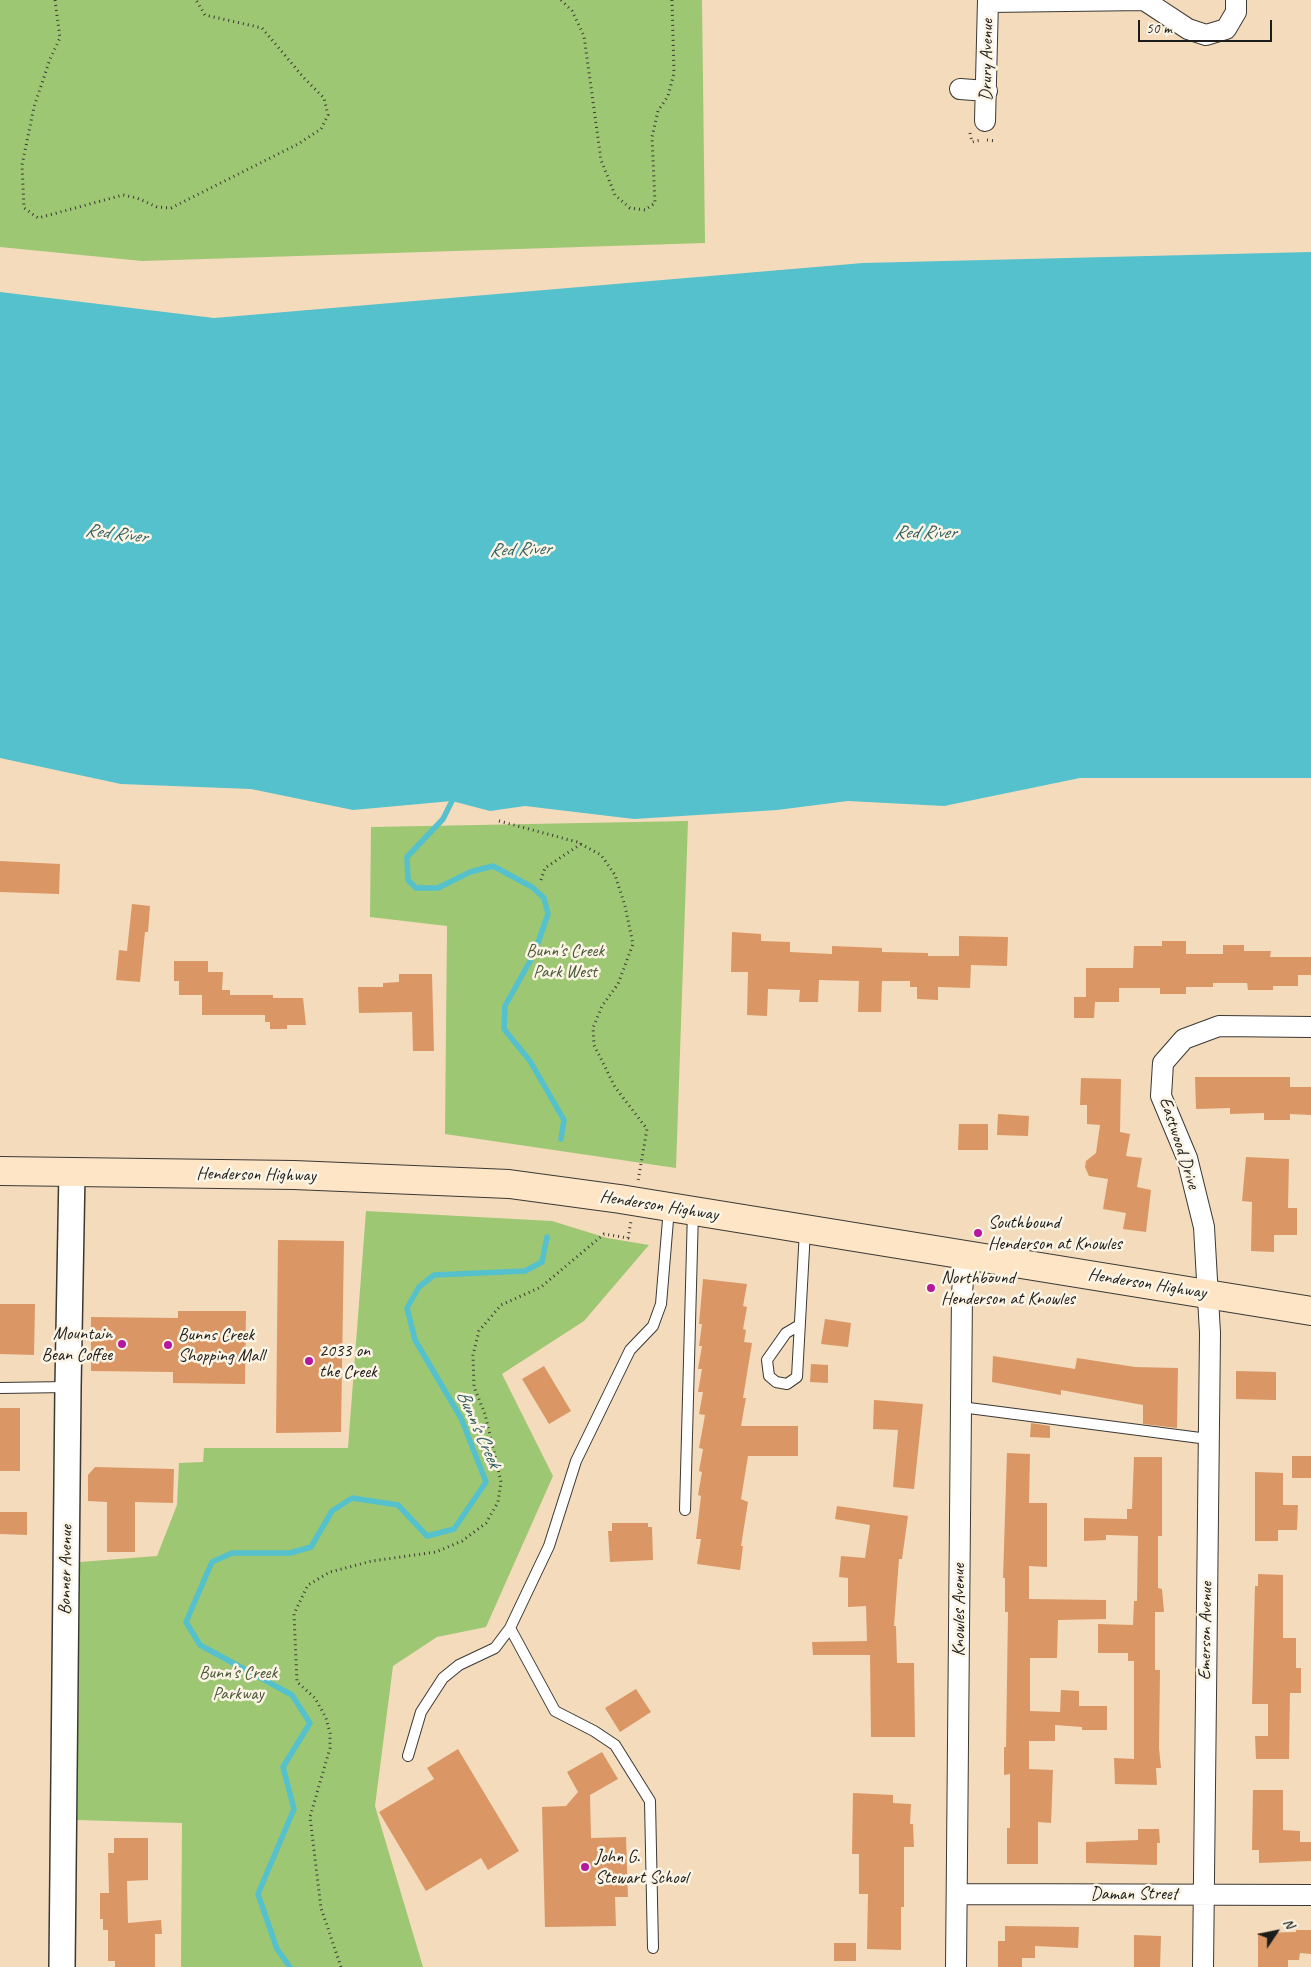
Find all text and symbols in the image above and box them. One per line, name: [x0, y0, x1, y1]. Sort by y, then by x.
scale bar: [1141, 10, 1275, 42]
street label: Drury Avenue: [975, 19, 999, 101]
text: 50 m: [1146, 19, 1172, 38]
water label: Red River: [84, 519, 148, 549]
water label: Red River: [894, 522, 956, 544]
water label: Red River: [489, 538, 551, 562]
park label: Bunn's Creek Park West: [526, 940, 604, 982]
street label: Eastwood Drive: [1154, 1094, 1204, 1192]
street label: Henderson Highway: [196, 1163, 316, 1187]
street label: Henderson Highway: [598, 1186, 720, 1226]
place label: Southbound Henderson at Knowles: [988, 1212, 1122, 1254]
marker: Southbound Henderson at Knowles: [972, 1227, 984, 1239]
street label: Henderson Highway: [1086, 1264, 1208, 1304]
place label: Northbound Henderson at Knowles: [941, 1267, 1075, 1310]
marker: Northbound Henderson at Knowles: [925, 1282, 937, 1294]
place label: Mountain Bean Coffee: [42, 1323, 112, 1366]
place label: Bunns Creek Shopping Mall: [178, 1324, 265, 1366]
marker: Mountain Bean Coffee: [116, 1338, 128, 1350]
marker: Bunns Creek Shopping Mall: [162, 1339, 174, 1351]
place label: 2033 on the Creek: [319, 1340, 377, 1382]
marker: 2033 on the Creek: [303, 1355, 315, 1367]
water label: Bunn's Creek: [451, 1387, 505, 1471]
street label: Bonner Avenue: [54, 1525, 78, 1615]
street label: Knowles Avenue: [948, 1564, 970, 1656]
street label: Emerson Avenue: [1194, 1582, 1218, 1680]
park label: Bunn's Creek Parkway: [199, 1662, 277, 1705]
place label: John G. Stewart School: [595, 1846, 688, 1888]
marker: John G. Stewart School: [579, 1861, 591, 1873]
street label: Daman Street: [1090, 1883, 1178, 1905]
north arrow: [1251, 1907, 1301, 1957]
text: N: [1279, 1915, 1298, 1932]

